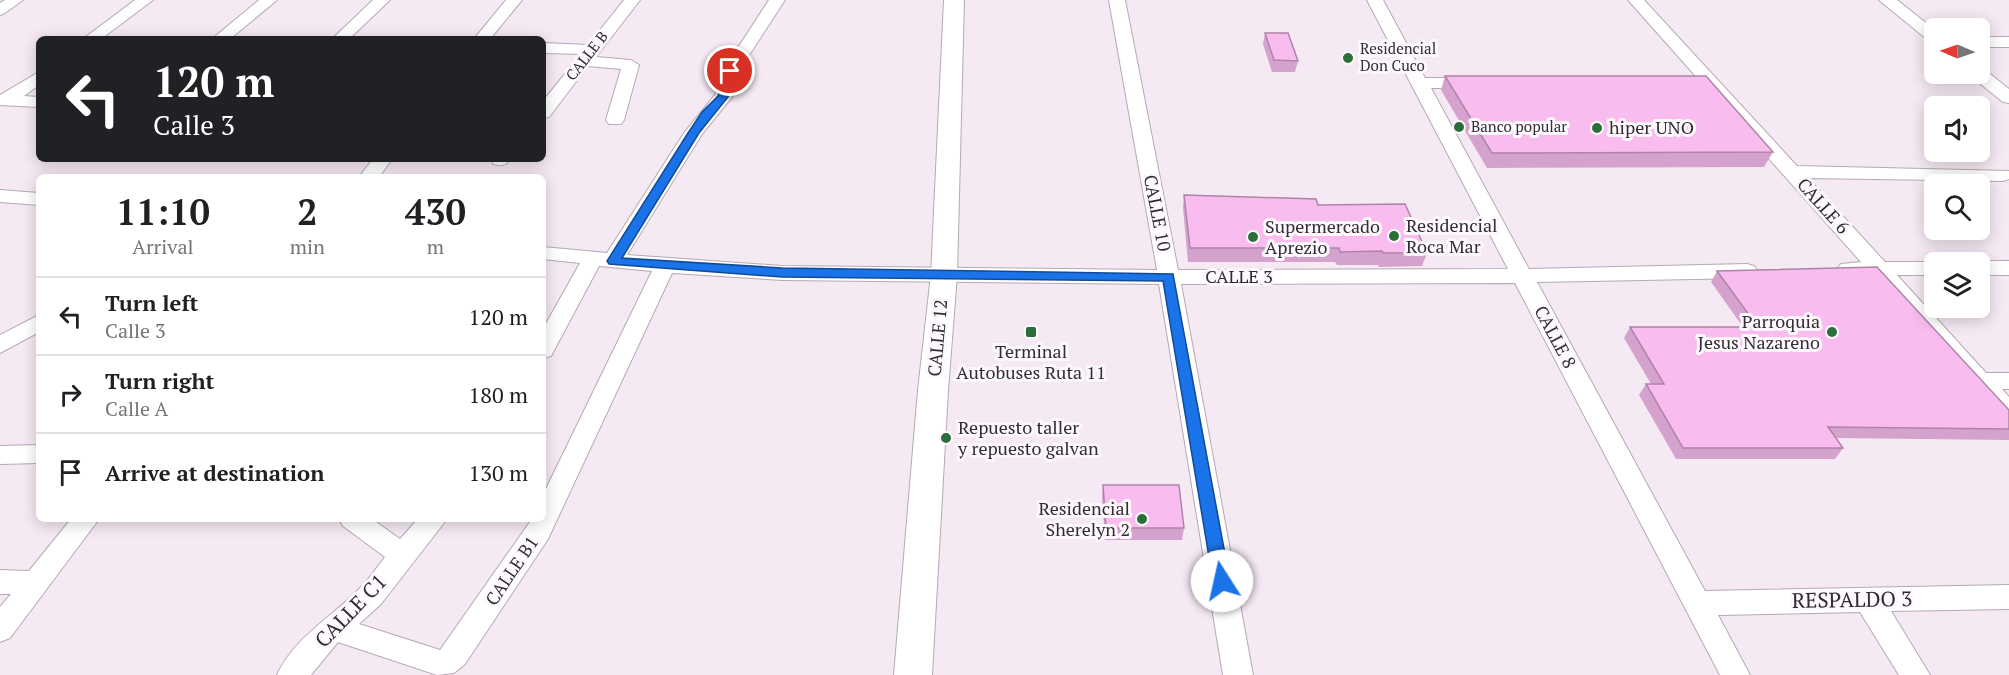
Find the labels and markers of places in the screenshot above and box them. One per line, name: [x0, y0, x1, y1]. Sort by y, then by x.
place label: Residencial Don Cuco: [1360, 38, 1436, 75]
pin: [704, 45, 755, 96]
marker: Residencial Don Cuco: [1341, 51, 1355, 65]
place label: hiper UNO: [1609, 115, 1694, 139]
place label: Banco popular: [1471, 116, 1567, 136]
marker: Banco popular: [1452, 120, 1466, 134]
marker: hiper UNO: [1590, 121, 1604, 135]
place label: Residencial Roca Mar: [1406, 213, 1497, 258]
place label: Supermercado Aprezio: [1265, 214, 1380, 259]
marker: Residencial Roca Mar: [1387, 229, 1401, 243]
marker: Supermercado Aprezio: [1246, 230, 1260, 244]
place label: Parroquia Jesus Nazareno: [1698, 309, 1820, 354]
marker: Terminal Autobuses Ruta 11: [1024, 325, 1038, 339]
marker: Parroquia Jesus Nazareno: [1825, 325, 1839, 339]
place label: Terminal Autobuses Ruta 11: [956, 339, 1106, 384]
place label: Repuesto taller y repuesto galvan: [957, 415, 1099, 460]
marker: Repuesto taller y repuesto galvan: [939, 431, 953, 445]
place label: Residencial Sherelyn 2: [1039, 496, 1130, 541]
marker: Residencial Sherelyn 2: [1135, 512, 1149, 526]

